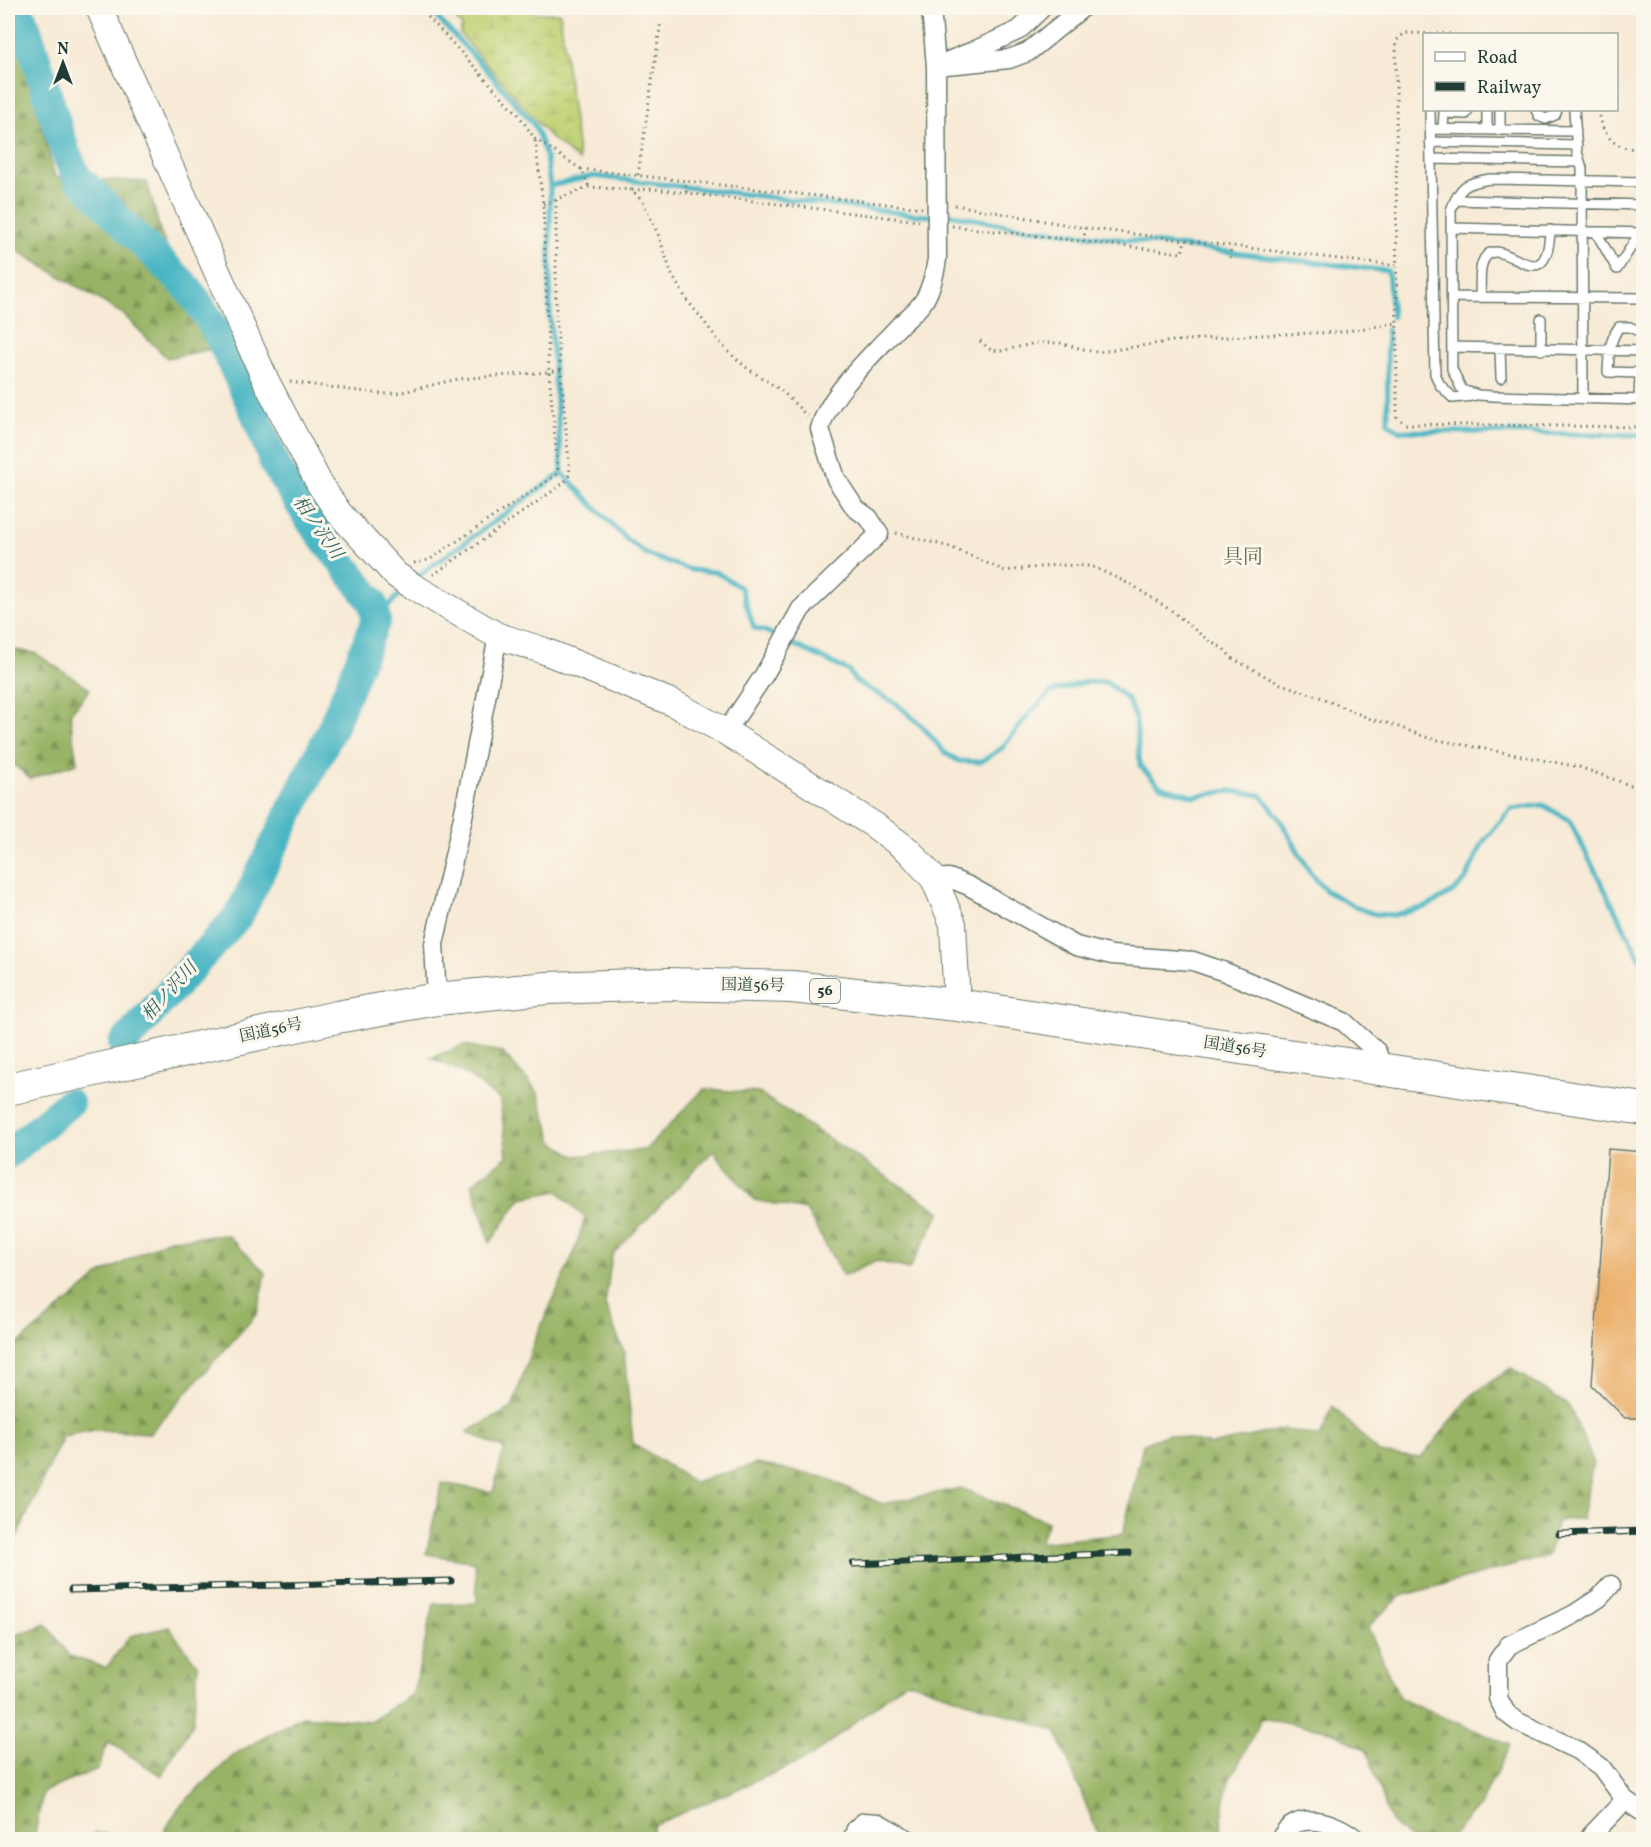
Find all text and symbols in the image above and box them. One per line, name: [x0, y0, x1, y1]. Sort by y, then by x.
north arrow: [33, 33, 93, 93]
legend: [1423, 33, 1618, 111]
text: N: [57, 39, 69, 61]
text: Road: [1477, 46, 1518, 71]
text: Railway: [1477, 76, 1541, 101]
water label: 相ノ沢川: [286, 491, 349, 566]
district label: 具同: [1223, 544, 1263, 572]
water label: 相ノ沢川: [137, 955, 205, 1027]
street label: 国道56号: [721, 974, 785, 998]
road number: 56: [810, 979, 840, 1003]
street label: 国道56号: [238, 1014, 304, 1048]
street label: 国道56号: [1202, 1032, 1268, 1064]

